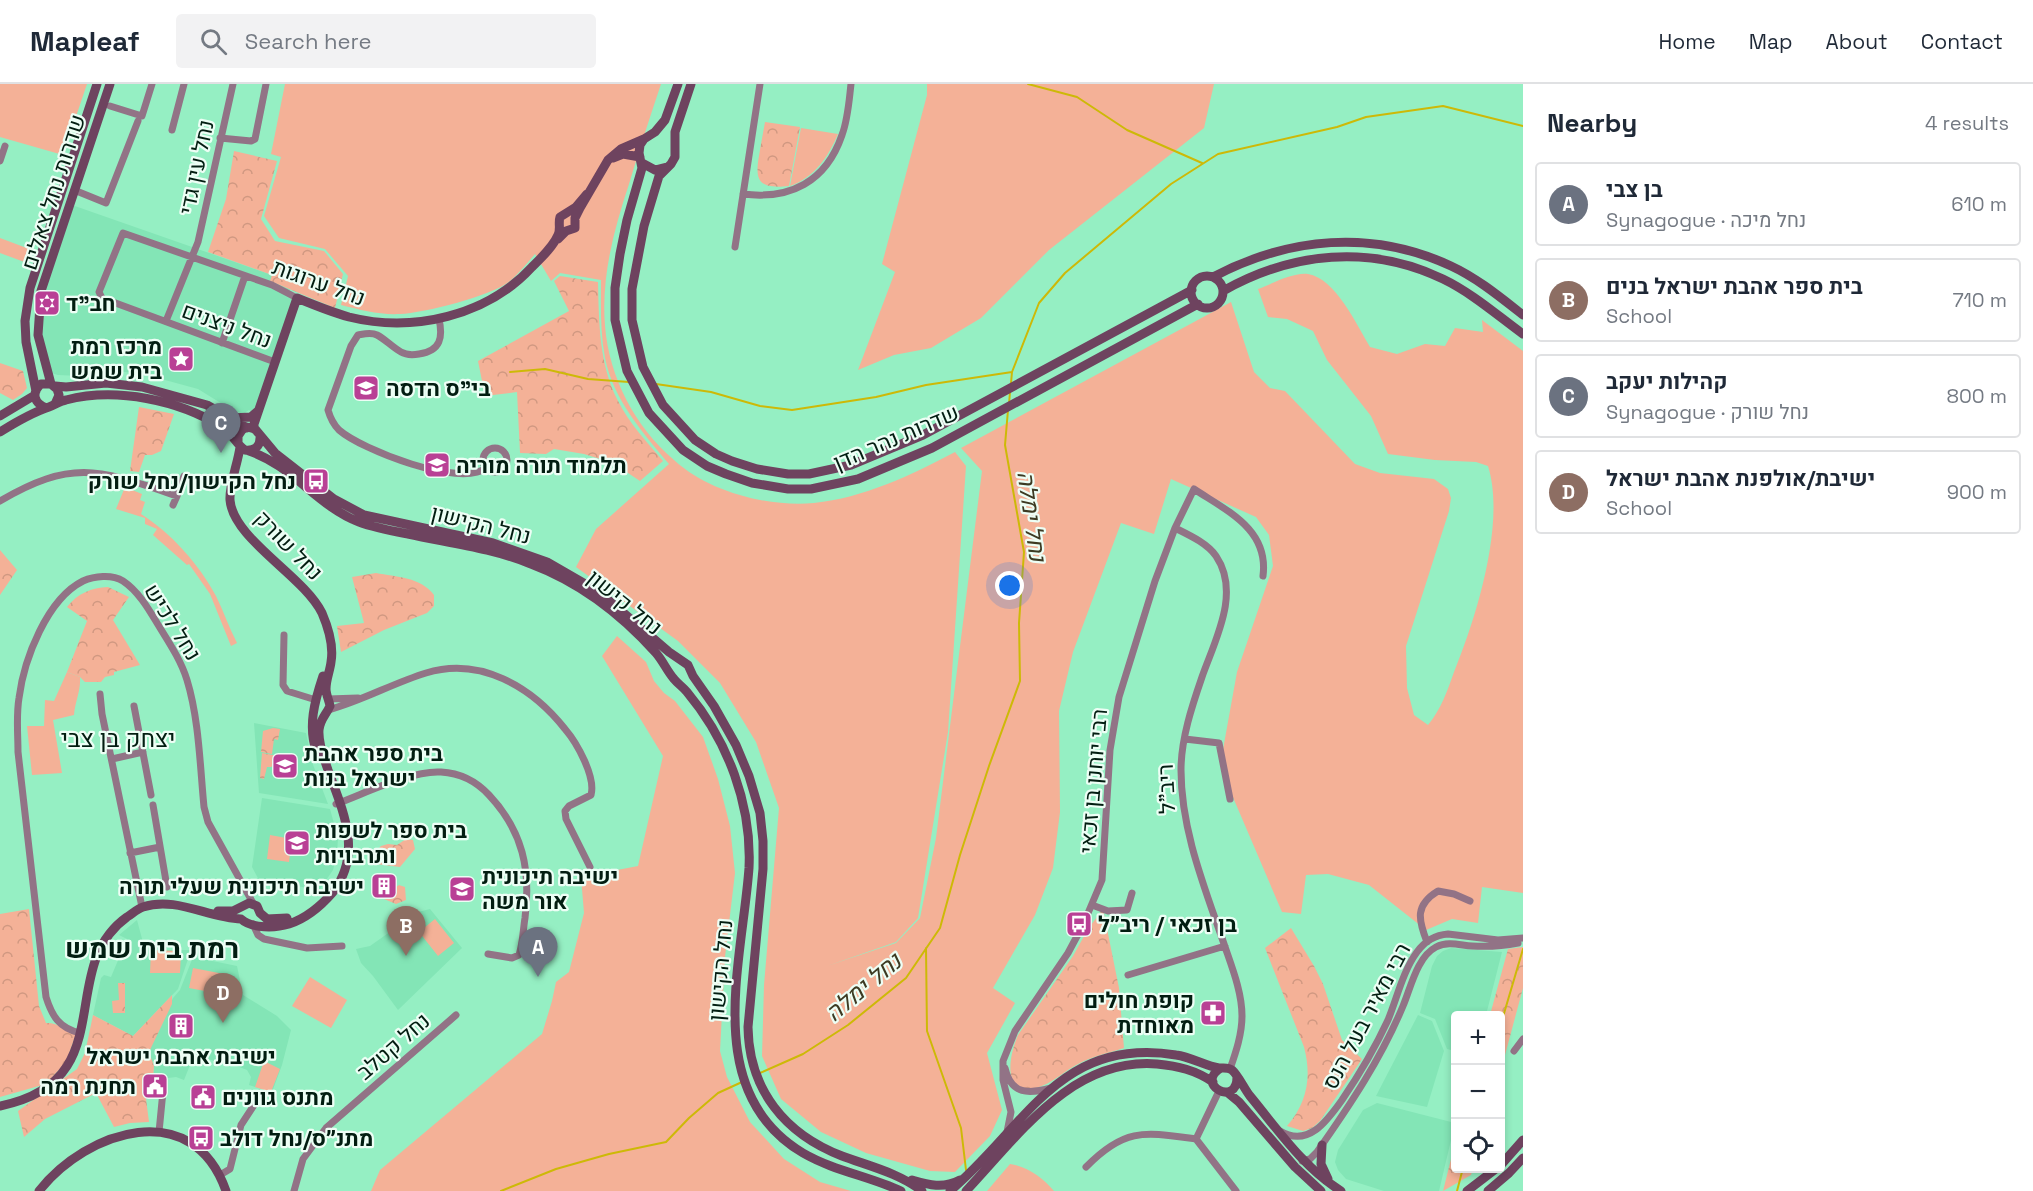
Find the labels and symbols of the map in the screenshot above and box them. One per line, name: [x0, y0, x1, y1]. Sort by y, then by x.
street label: שדרות נחל צאלים: [15, 111, 91, 273]
street label: נחל עין גדי: [172, 117, 220, 217]
street label: נחל ערוגות: [269, 252, 369, 312]
synagogue icon: חב"ד: [32, 288, 62, 318]
place label: חב"ד: [66, 289, 116, 317]
street label: נחל ניצנים: [178, 296, 276, 354]
place label: מרכז רמת בית שמש: [70, 332, 162, 385]
place icon: מרכז רמת בית שמש: [166, 344, 196, 374]
school or university icon: בי"ס הדסה: [351, 373, 381, 403]
place label: בי"ס הדסה: [386, 374, 490, 402]
street label: שדרות נהר הדן: [829, 398, 963, 476]
pin: C: [202, 404, 240, 453]
school or university icon: תלמוד תורה מוריה: [422, 450, 452, 480]
place label: תלמוד תורה מוריה: [456, 451, 627, 479]
bus stop icon: נחל הקישון/נחל שורק: [301, 466, 331, 496]
place label: נחל הקישון/נחל שורק: [88, 467, 296, 495]
water label: נחל ימלה: [1010, 469, 1054, 565]
street label: נחל הקישון: [428, 498, 534, 550]
street label: נחל שורק: [249, 504, 329, 586]
street label: נחל קישון: [582, 563, 668, 641]
your location: [995, 571, 1024, 600]
street label: נחל לכיש: [138, 578, 208, 666]
street label: רבי יוחנן בן זכאי: [1073, 708, 1113, 854]
district label: יצחק בן צבי: [61, 723, 175, 754]
place label: בית ספר אהבת ישראל בנות: [304, 739, 443, 792]
school or university icon: בית ספר אהבת ישראל בנות: [270, 751, 300, 781]
street label: ריב"ל: [1151, 763, 1181, 815]
place label: בית ספר לשפות ותרבויות: [316, 816, 467, 869]
school or university icon: בית ספר לשפות ותרבויות: [282, 828, 312, 858]
place label: ישיבה תיכונית אור משה: [482, 862, 618, 915]
building icon: ישיבה תיכונית שעלי תורה: [369, 871, 399, 901]
place label: ישיבה תיכונית שעלי תורה: [119, 872, 364, 900]
school or university icon: ישיבה תיכונית אור משה: [447, 874, 477, 904]
pin: B: [386, 906, 426, 956]
bus stop icon: בן זכאי / ריב״ל: [1064, 909, 1094, 939]
place label: בן זכאי / ריב״ל: [1098, 910, 1237, 938]
street label: נחל הקישון: [702, 918, 738, 1022]
pin: A: [518, 928, 558, 977]
district label: רמת בית שמש: [65, 930, 239, 966]
street label: רבי מאיר בעל הנס: [1316, 938, 1416, 1094]
water label: נחל ימלה: [818, 945, 909, 1028]
pin: D: [204, 974, 242, 1023]
place label: קופת חולים מאוחדת: [1084, 986, 1194, 1039]
pharmacy icon: קופת חולים מאוחדת: [1198, 998, 1228, 1028]
street label: נחל קטלב: [350, 1006, 436, 1086]
building icon: ישיבת אהבת ישראל: [166, 1011, 196, 1041]
place label: ישיבת אהבת ישראל: [86, 1042, 276, 1070]
public building icon: תחנת רמה: [140, 1071, 170, 1101]
place label: תחנת רמה: [40, 1072, 136, 1100]
public building icon: מתנס גוונים: [188, 1082, 218, 1112]
place label: מתנס גוונים: [222, 1083, 334, 1111]
bus stop icon: מתנ״ס/נחל דולב: [186, 1123, 216, 1153]
place label: מתנ״ס/נחל דולב: [220, 1124, 373, 1152]

